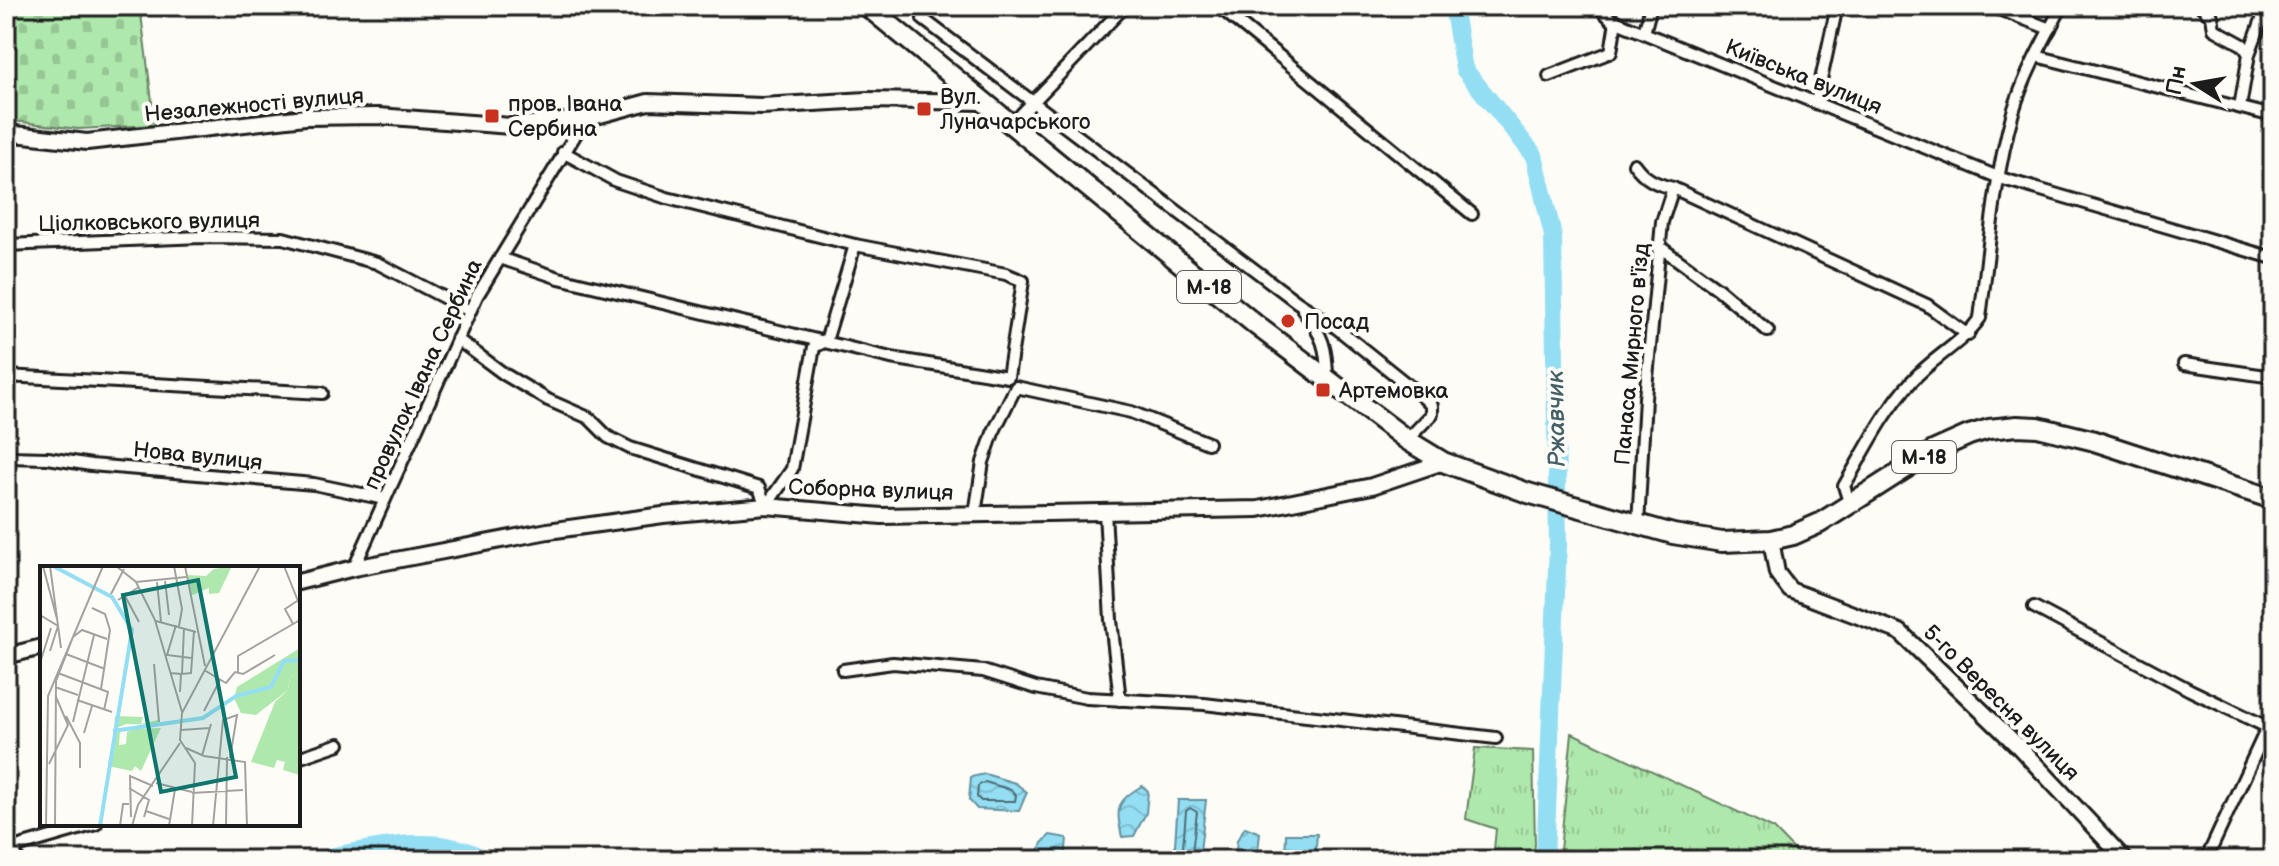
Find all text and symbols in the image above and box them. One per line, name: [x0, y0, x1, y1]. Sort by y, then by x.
street label: Київська вулиця: [1721, 34, 1886, 121]
north arrow: [2155, 44, 2235, 124]
text: Пн: [2161, 63, 2193, 97]
street label: Незалежності вулиця: [143, 82, 365, 129]
place label: Вул. Луначарського: [939, 84, 1090, 136]
place label: пров. Івана Сербина: [508, 91, 623, 143]
marker: Вул. Луначарського: [915, 100, 933, 118]
marker: пров. Івана Сербина: [483, 107, 501, 125]
street label: Ціолковського вулиця: [38, 207, 260, 238]
street label: Панаса Мирного в'їзд: [1609, 242, 1656, 466]
street label: провулок Івана Сербина: [358, 255, 489, 494]
road number: М-18: [1177, 271, 1241, 303]
place label: Посад: [1304, 309, 1369, 336]
marker: Посад: [1279, 312, 1297, 330]
water label: Ржавчик: [1541, 370, 1572, 468]
place label: Артемовка: [1338, 378, 1449, 405]
marker: Артемовка: [1314, 381, 1332, 399]
street label: Нова вулиця: [132, 436, 264, 477]
road number: М-18: [1892, 441, 1956, 473]
street label: Соборна вулиця: [788, 474, 954, 507]
inset map: [40, 566, 300, 826]
street label: 5-го Вересня вулиця: [1917, 619, 2085, 787]

